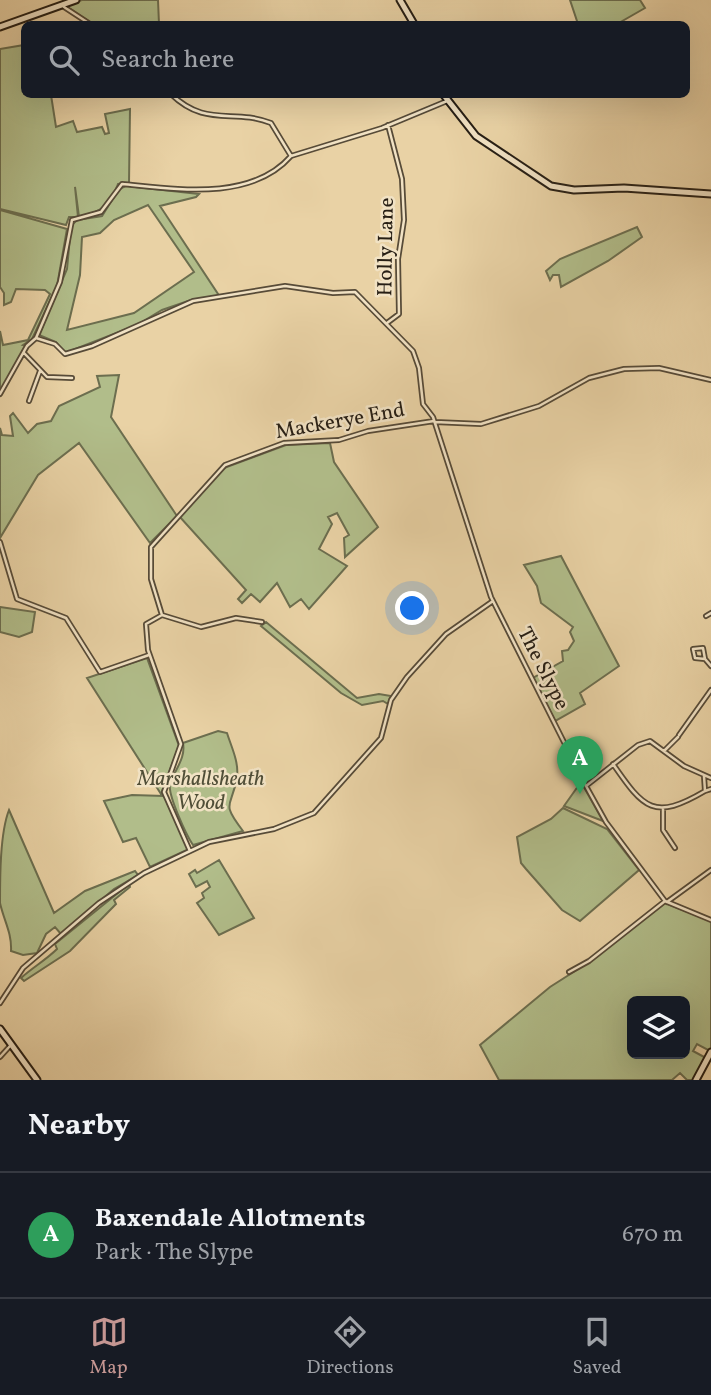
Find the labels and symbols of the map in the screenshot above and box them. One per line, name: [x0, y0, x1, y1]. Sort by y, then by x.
street label: Holly Lane: [371, 197, 402, 297]
street label: Mackerye End: [273, 396, 407, 447]
your location: [395, 591, 429, 625]
street label: The Slype: [509, 622, 576, 715]
pin: A: [557, 736, 603, 794]
park label: Marshallsheath Wood: [136, 765, 265, 818]

